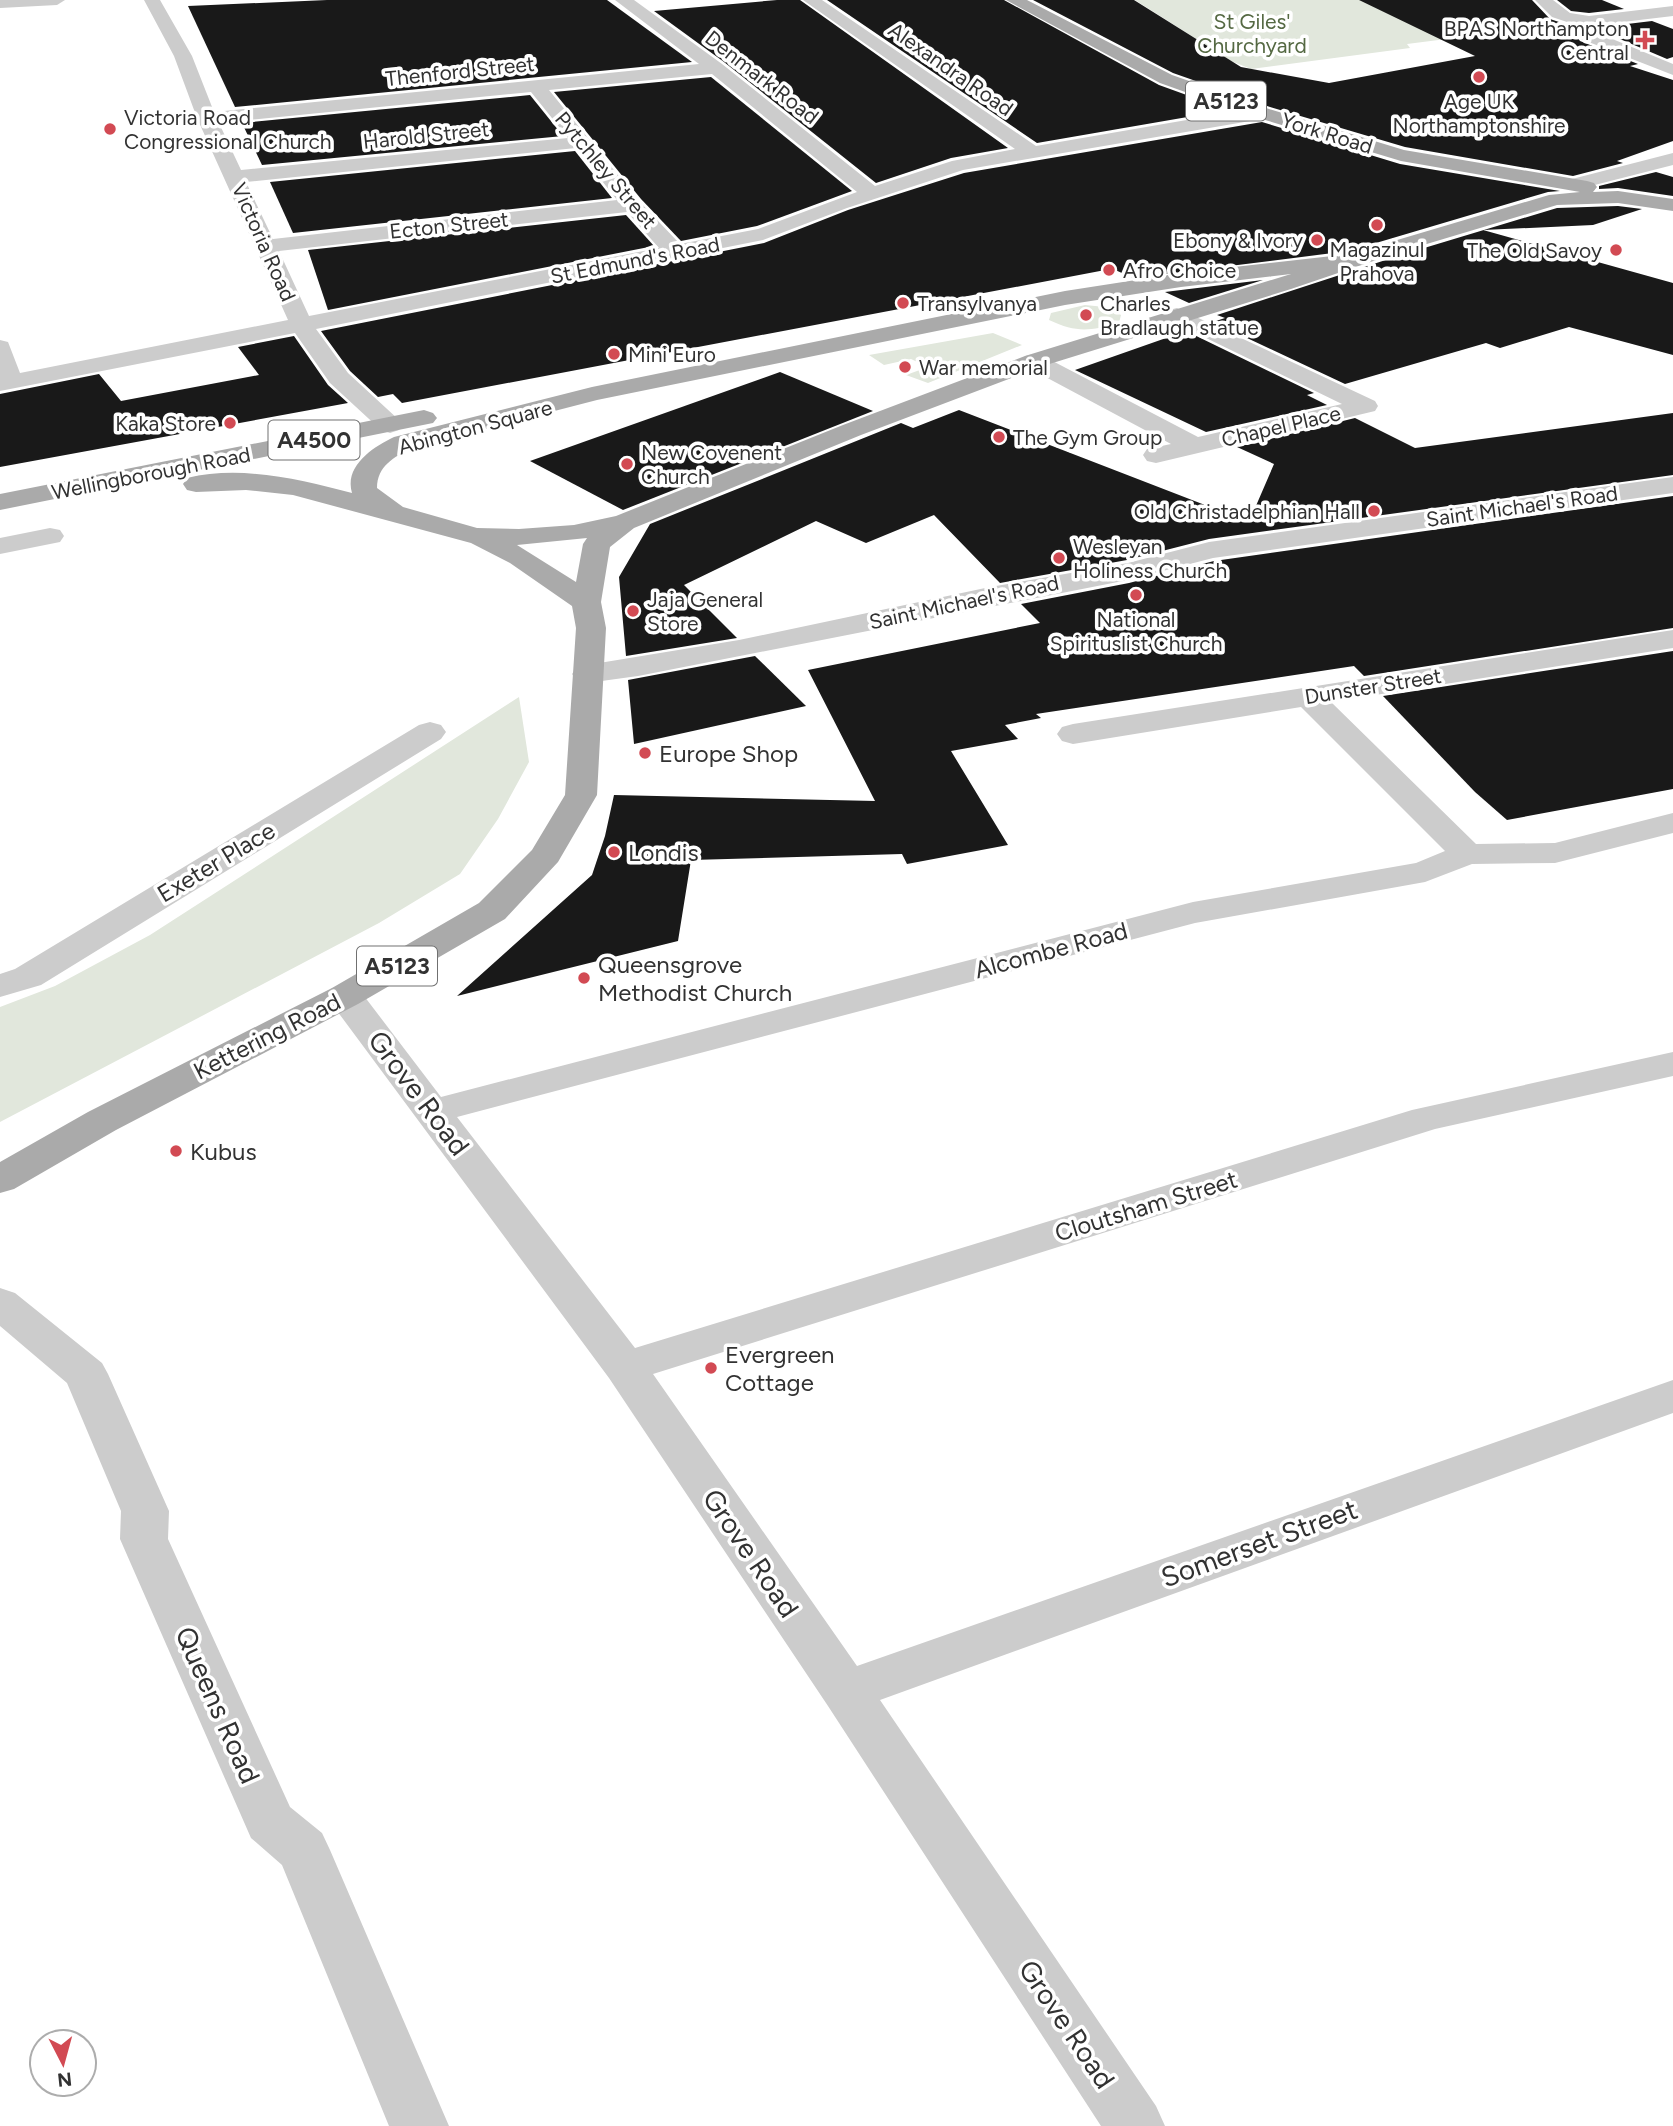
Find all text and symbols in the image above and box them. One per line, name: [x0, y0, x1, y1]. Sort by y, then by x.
park label: St Giles' Churchyard: [1197, 9, 1307, 58]
place label: BPAS Northampton Central: [1444, 16, 1629, 65]
street label: Alexandra Road: [884, 17, 1018, 121]
street label: Denmark Road: [700, 25, 824, 129]
marker: BPAS Northampton Central: [1635, 30, 1655, 50]
street label: Thenford Street: [384, 51, 536, 91]
marker: Age UK Northamptonshire: [1471, 69, 1487, 85]
road number: A5123: [1186, 82, 1266, 120]
place label: Age UK Northamptonshire: [1393, 89, 1565, 138]
place label: Victoria Road Congressional Church: [124, 105, 332, 154]
street label: Pytchley Street: [550, 106, 662, 234]
street label: York Road: [1278, 107, 1376, 159]
street label: Harold Street: [362, 116, 490, 154]
marker: Victoria Road Congressional Church: [102, 121, 118, 137]
street label: Victoria Road: [227, 179, 301, 305]
street label: Ecton Street: [388, 206, 510, 244]
marker: Magazinul Prahova: [1369, 217, 1385, 233]
place label: Ebony & Ivory: [1173, 228, 1303, 253]
street label: St Edmund's Road: [548, 231, 722, 289]
marker: Ebony & Ivory: [1309, 232, 1325, 248]
place label: Magazinul Prahova: [1330, 237, 1424, 286]
place label: The Old Savoy: [1467, 238, 1602, 263]
marker: The Old Savoy: [1608, 242, 1624, 258]
place label: Afro Choice: [1123, 258, 1236, 283]
marker: Afro Choice: [1101, 262, 1117, 278]
place label: Transylvanya: [917, 291, 1037, 316]
place label: Charles Bradlaugh statue: [1100, 291, 1259, 340]
marker: Transylvanya: [895, 295, 911, 311]
marker: Charles Bradlaugh statue: [1078, 307, 1094, 323]
place label: Mini Euro: [628, 342, 716, 367]
marker: Mini Euro: [606, 346, 622, 362]
place label: War memorial: [919, 355, 1048, 380]
marker: War memorial: [897, 359, 913, 375]
street label: Abington Square: [395, 394, 555, 460]
street label: Chapel Place: [1219, 400, 1343, 452]
place label: Kaka Store: [115, 411, 216, 436]
marker: Kaka Store: [222, 415, 238, 431]
road number: A4500: [268, 420, 360, 460]
place label: The Gym Group: [1013, 425, 1162, 450]
marker: The Gym Group: [991, 429, 1007, 445]
place label: New Covenent Church: [641, 440, 782, 489]
street label: Wellingborough Road: [49, 441, 253, 505]
marker: New Covenent Church: [619, 456, 635, 472]
street label: Saint Michael's Road: [1425, 480, 1619, 532]
place label: Old Christadelphian Hall: [1134, 499, 1360, 524]
marker: Old Christadelphian Hall: [1366, 503, 1382, 519]
place label: Wesleyan Holiness Church: [1073, 534, 1227, 583]
marker: Wesleyan Holiness Church: [1051, 550, 1067, 566]
street label: Saint Michael's Road: [867, 570, 1061, 634]
place label: Jaja General Store: [647, 587, 763, 636]
marker: National Spirituslist Church: [1128, 587, 1144, 603]
marker: Jaja General Store: [625, 603, 641, 619]
place label: National Spirituslist Church: [1050, 607, 1222, 656]
street label: Dunster Street: [1303, 663, 1443, 709]
place label: Europe Shop: [659, 739, 798, 768]
marker: Europe Shop: [637, 745, 653, 761]
street label: Exeter Place: [152, 816, 280, 908]
place label: Londis: [628, 838, 699, 867]
marker: Londis: [606, 844, 622, 860]
street label: Alcombe Road: [971, 916, 1131, 984]
road number: A5123: [357, 946, 437, 986]
place label: Queensgrove Methodist Church: [598, 950, 792, 1007]
marker: Queensgrove Methodist Church: [576, 970, 592, 986]
street label: Kettering Road: [189, 987, 345, 1085]
street label: Grove Road: [361, 1024, 477, 1162]
place label: Kubus: [190, 1137, 257, 1166]
marker: Kubus: [168, 1143, 184, 1159]
street label: Cloutsham Street: [1051, 1164, 1241, 1248]
place label: Evergreen Cottage: [725, 1340, 834, 1397]
marker: Evergreen Cottage: [703, 1360, 719, 1376]
street label: Grove Road: [696, 1482, 806, 1624]
street label: Somerset Street: [1156, 1492, 1362, 1594]
street label: Queens Road: [168, 1621, 268, 1789]
street label: Grove Road: [1012, 1953, 1122, 2095]
north arrow: [28, 2028, 98, 2098]
text: N: [56, 2067, 73, 2092]

